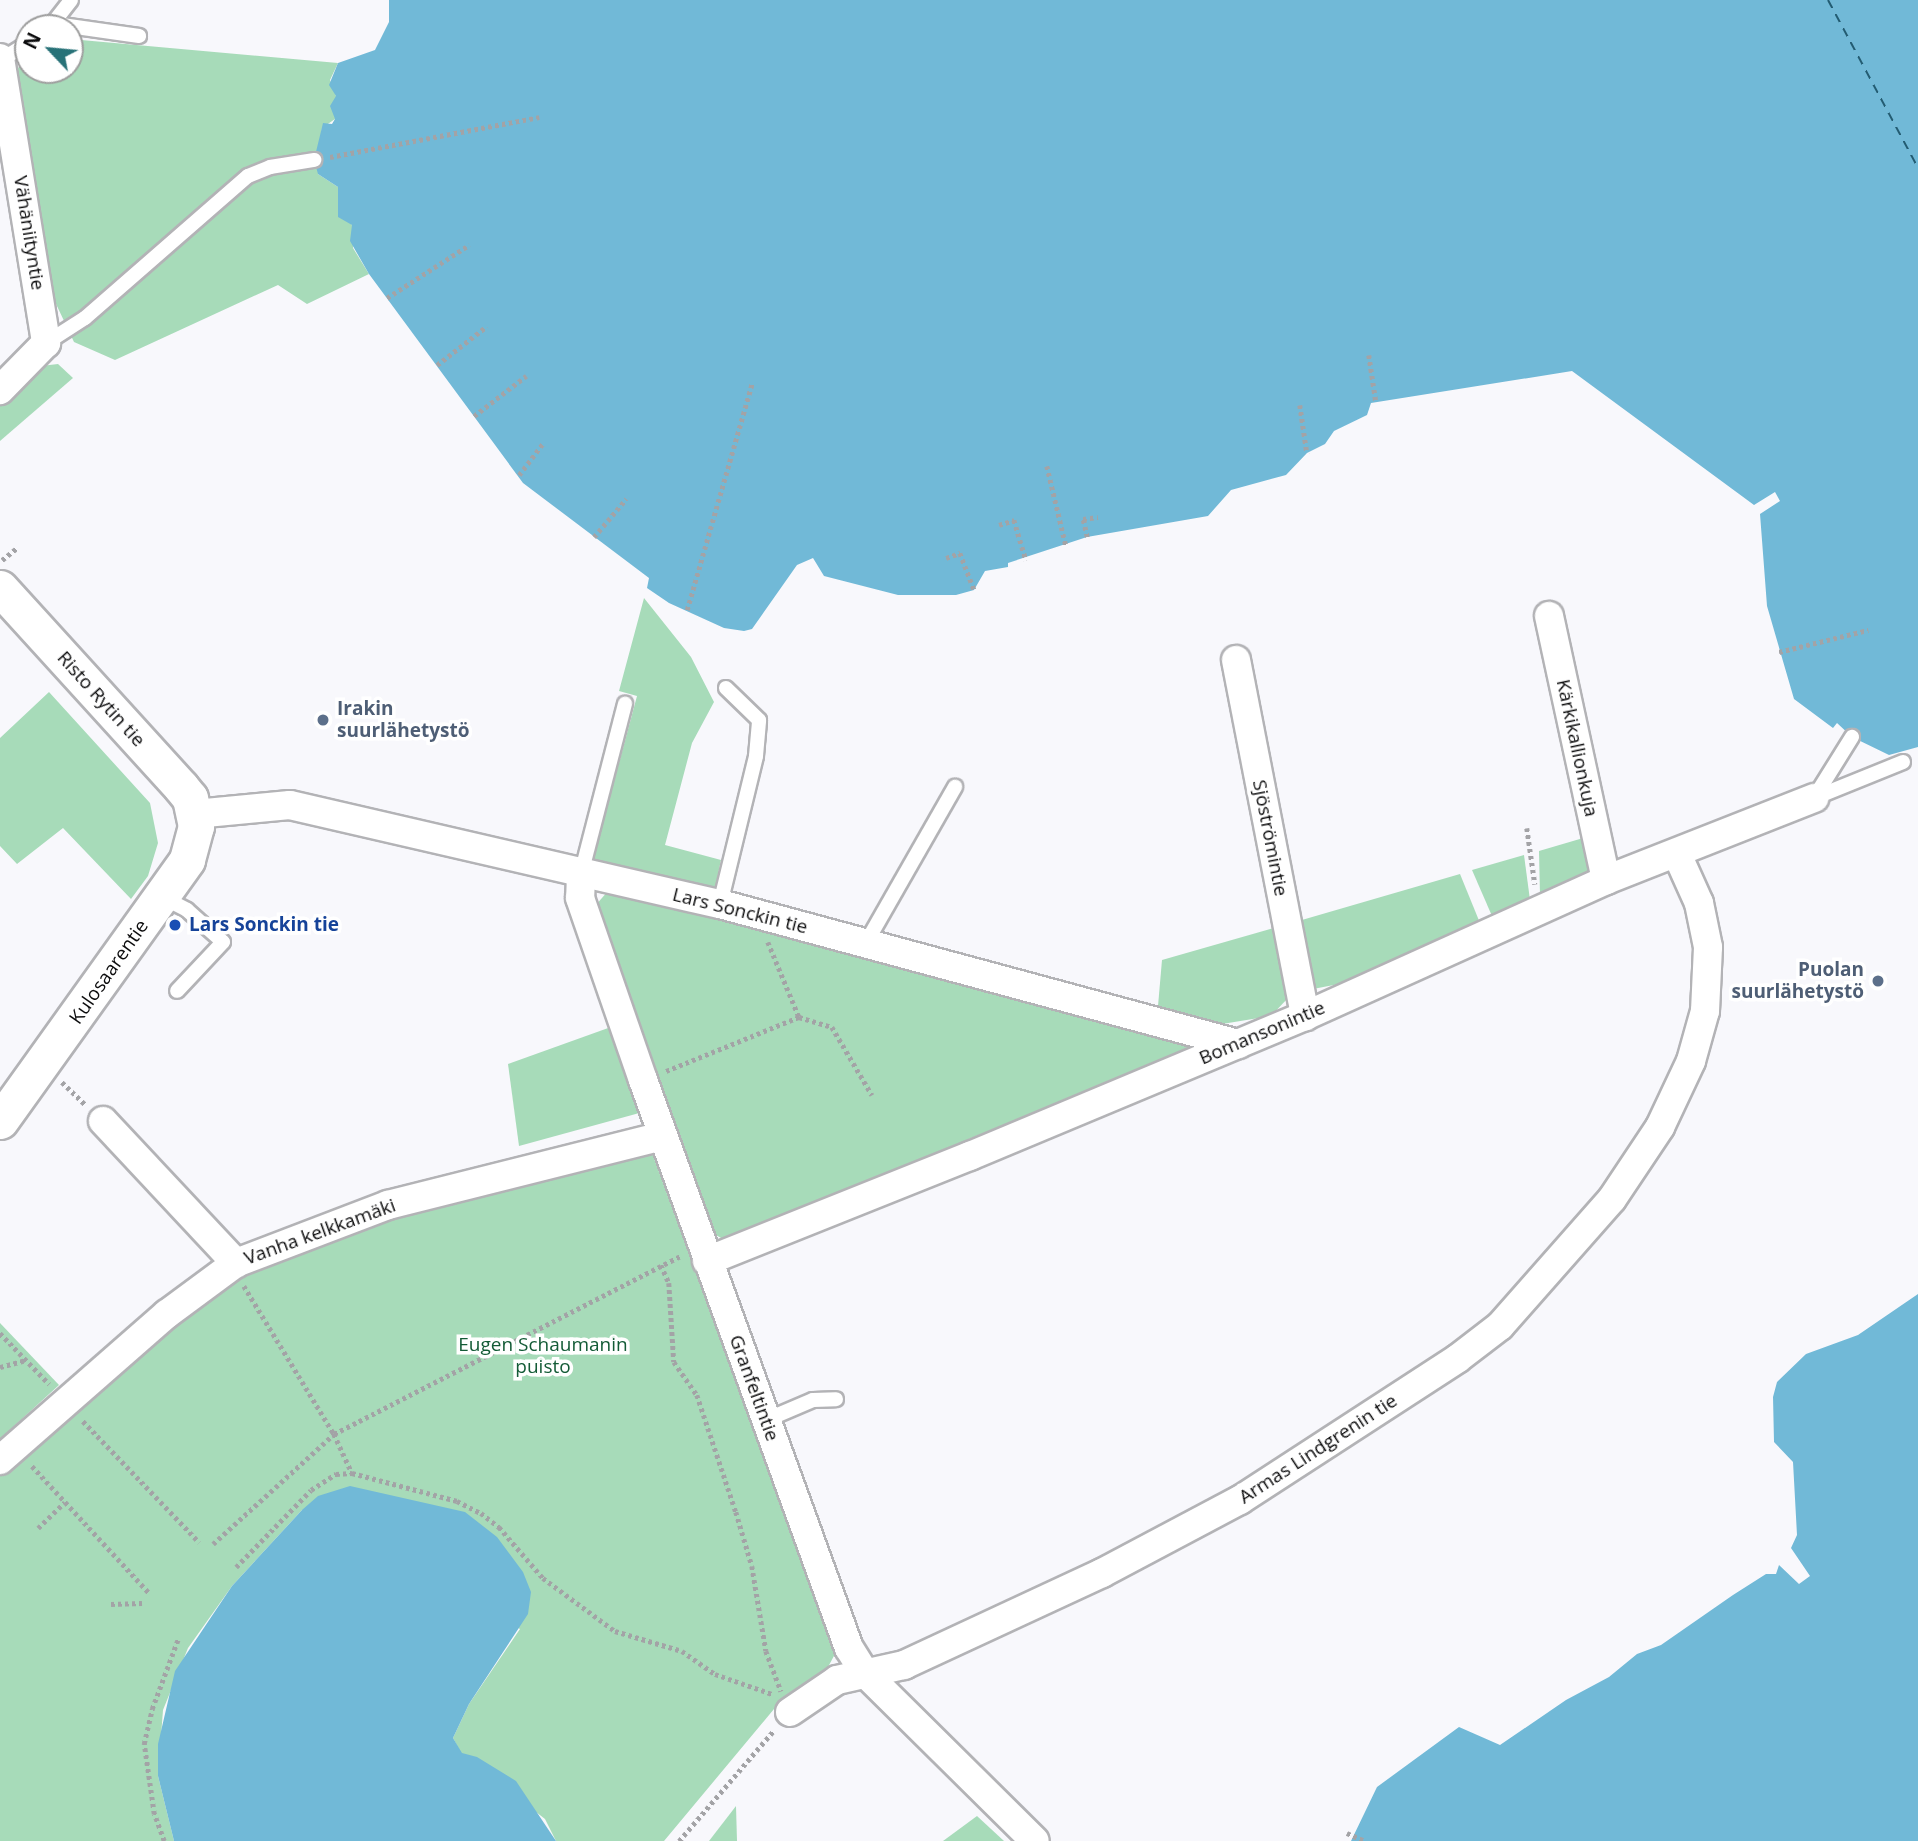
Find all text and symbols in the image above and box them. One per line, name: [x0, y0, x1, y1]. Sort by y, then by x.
north arrow: [14, 14, 84, 84]
text: N: [17, 28, 47, 53]
street label: Vähäniityntie: [9, 174, 49, 292]
street label: Risto Rytin tie: [52, 647, 150, 751]
street label: Kärkikallionkuja: [1551, 677, 1603, 819]
place label: Irakin suurlähetystö: [337, 698, 470, 742]
marker: Irakin suurlähetystö: [315, 712, 331, 728]
street label: Sjöströmintie: [1248, 778, 1292, 898]
street label: Lars Sonckin tie: [670, 883, 810, 939]
place label: Lars Sonckin tie: [189, 914, 339, 936]
street label: Kulosaarentie: [65, 915, 153, 1029]
marker: Lars Sonckin tie: [167, 917, 183, 933]
place label: Puolan suurlähetystö: [1731, 959, 1864, 1003]
marker: Puolan suurlähetystö: [1870, 973, 1886, 989]
street label: Bomansonintie: [1196, 996, 1328, 1070]
street label: Vanha kelkkamäki: [241, 1194, 399, 1270]
street label: Granfeltintie: [724, 1332, 784, 1444]
park label: Eugen Schaumanin puisto: [458, 1334, 628, 1378]
street label: Armas Lindgrenin tie: [1235, 1389, 1401, 1509]

